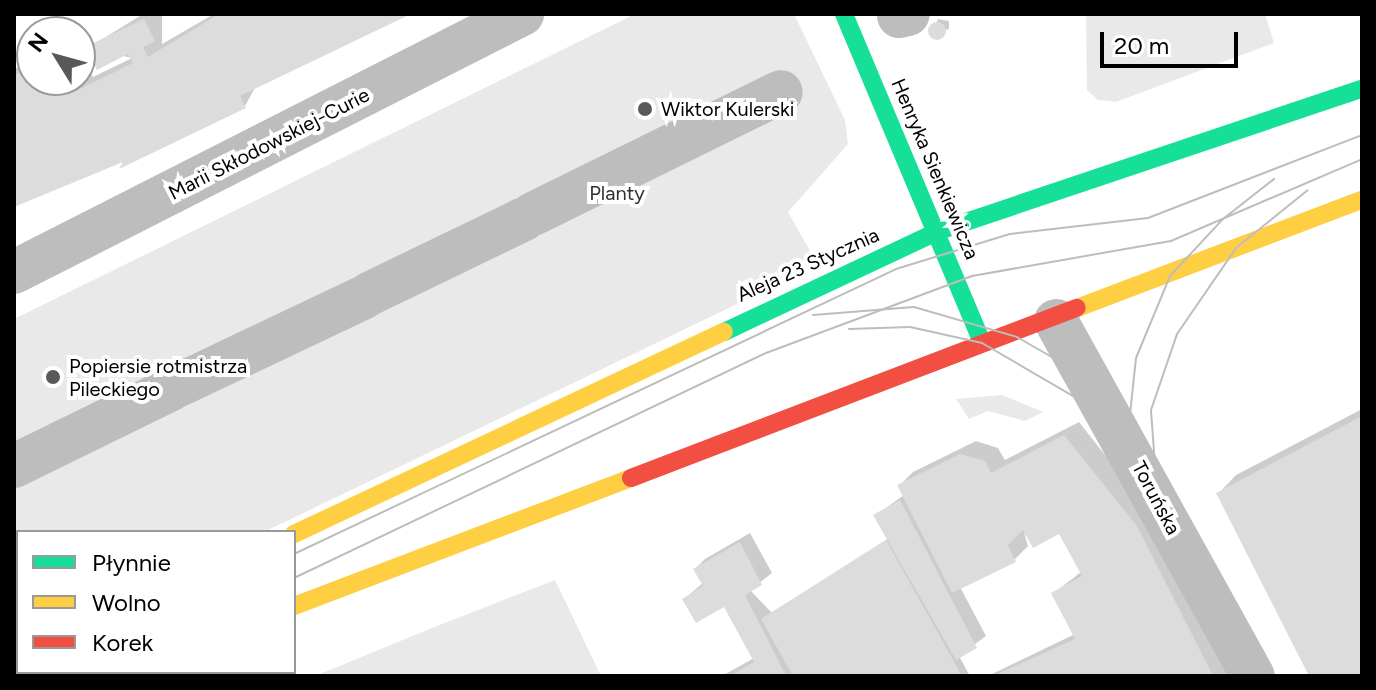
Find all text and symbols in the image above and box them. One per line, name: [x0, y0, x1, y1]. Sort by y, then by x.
north arrow: [16, 16, 96, 96]
scale bar: [1104, 16, 1242, 66]
text: N: [22, 28, 54, 57]
text: 20 m: [1114, 31, 1169, 60]
street label: Henryka Sienkiewicza: [886, 75, 984, 263]
street label: Marii Skłodowskiej-Curie: [165, 83, 373, 205]
place label: Wiktor Kulerski: [661, 97, 794, 121]
marker: Wiktor Kulerski: [636, 100, 654, 118]
park label: Planty: [589, 181, 645, 205]
street label: Aleja 23 Stycznia: [733, 223, 883, 307]
place label: Popiersie rotmistrza Pileckiego: [69, 354, 247, 401]
marker: Popiersie rotmistrza Pileckiego: [44, 368, 62, 386]
street label: Toruńska: [1127, 457, 1185, 539]
legend: [16, 530, 296, 674]
text: Płynnie: [92, 548, 171, 577]
text: Wolno: [92, 588, 161, 617]
text: Korek: [92, 628, 153, 657]

